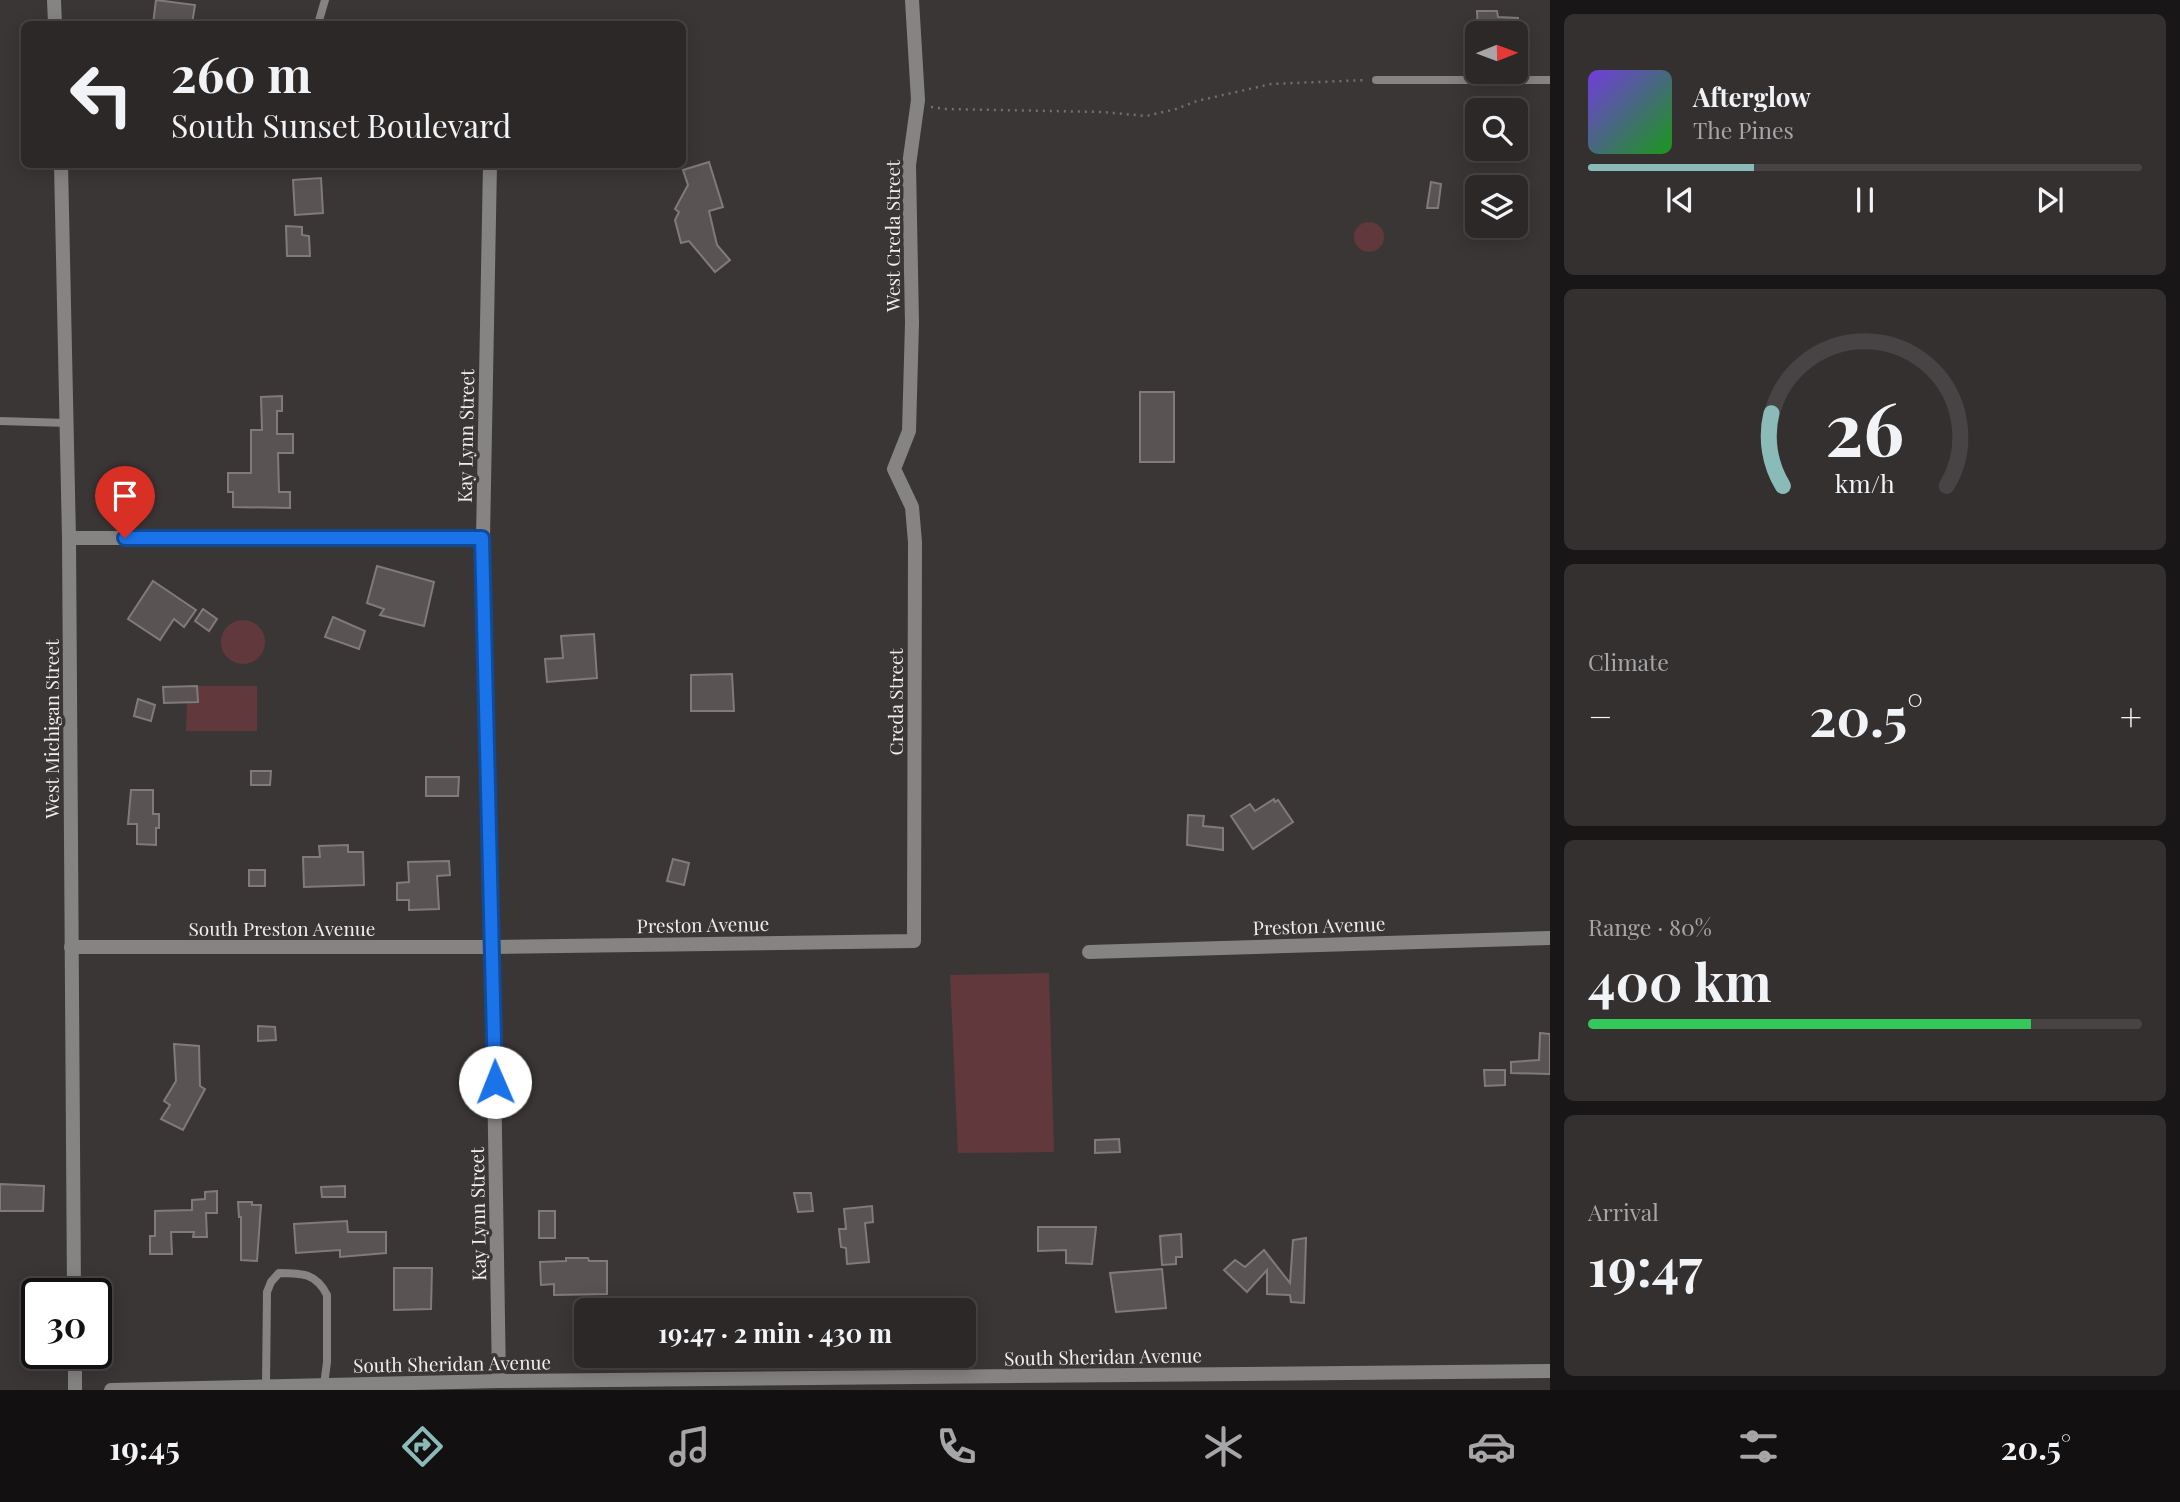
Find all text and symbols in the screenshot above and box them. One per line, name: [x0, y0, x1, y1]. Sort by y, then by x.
north arrow: [1465, 21, 1528, 84]
map controls: [1465, 21, 1528, 238]
text: 260 m: [171, 40, 311, 105]
icon: left: [56, 49, 147, 140]
text: Afterglow: [1693, 79, 1811, 114]
button: search: [1465, 98, 1528, 161]
text: South Sunset Boulevard: [171, 103, 511, 146]
text: The Pines: [1693, 114, 1794, 145]
street label: West Creda Street: [879, 160, 905, 313]
button: layers: [1465, 175, 1528, 238]
icon: previous: [1661, 181, 1699, 219]
icon: pause: [1846, 181, 1884, 219]
icon: next: [2031, 181, 2069, 219]
street label: Kay Lynn Street: [451, 369, 479, 503]
text: 26: [1826, 377, 1904, 474]
pin: [95, 466, 155, 538]
text: km/h: [1835, 466, 1895, 499]
icon: arrive: [106, 477, 144, 515]
street label: West Michigan Street: [38, 639, 64, 820]
text: Climate: [1588, 646, 1669, 677]
street label: Creda Street: [882, 648, 908, 755]
text: 20.5°: [1809, 681, 1923, 750]
text: −: [1588, 690, 1613, 741]
text: +: [2120, 690, 2142, 741]
street label: Preston Avenue: [636, 910, 770, 938]
street label: Preston Avenue: [1252, 910, 1386, 940]
text: Range · 80%: [1588, 911, 1712, 942]
street label: South Preston Avenue: [189, 915, 375, 941]
text: 400 km: [1588, 946, 1772, 1015]
position arrow: [458, 1045, 532, 1119]
street label: Kay Lynn Street: [463, 1147, 491, 1281]
text: Arrival: [1588, 1196, 1659, 1227]
text: 19:47: [1588, 1231, 1702, 1300]
speed limit sign: 30: [21, 1278, 112, 1369]
text: 19:47 · 2 min · 430 m: [658, 1315, 892, 1350]
street label: South Sheridan Avenue: [1004, 1341, 1202, 1371]
street label: South Sheridan Avenue: [353, 1348, 551, 1378]
icon: directions: [398, 1422, 447, 1471]
icon: music: [665, 1422, 714, 1471]
icon: phone: [932, 1422, 981, 1471]
icon: climate: [1199, 1422, 1248, 1471]
icon: car: [1467, 1422, 1516, 1471]
icon: filters: [1734, 1422, 1783, 1471]
text: 19:45: [109, 1425, 180, 1468]
text: 20.5°: [2001, 1425, 2071, 1468]

